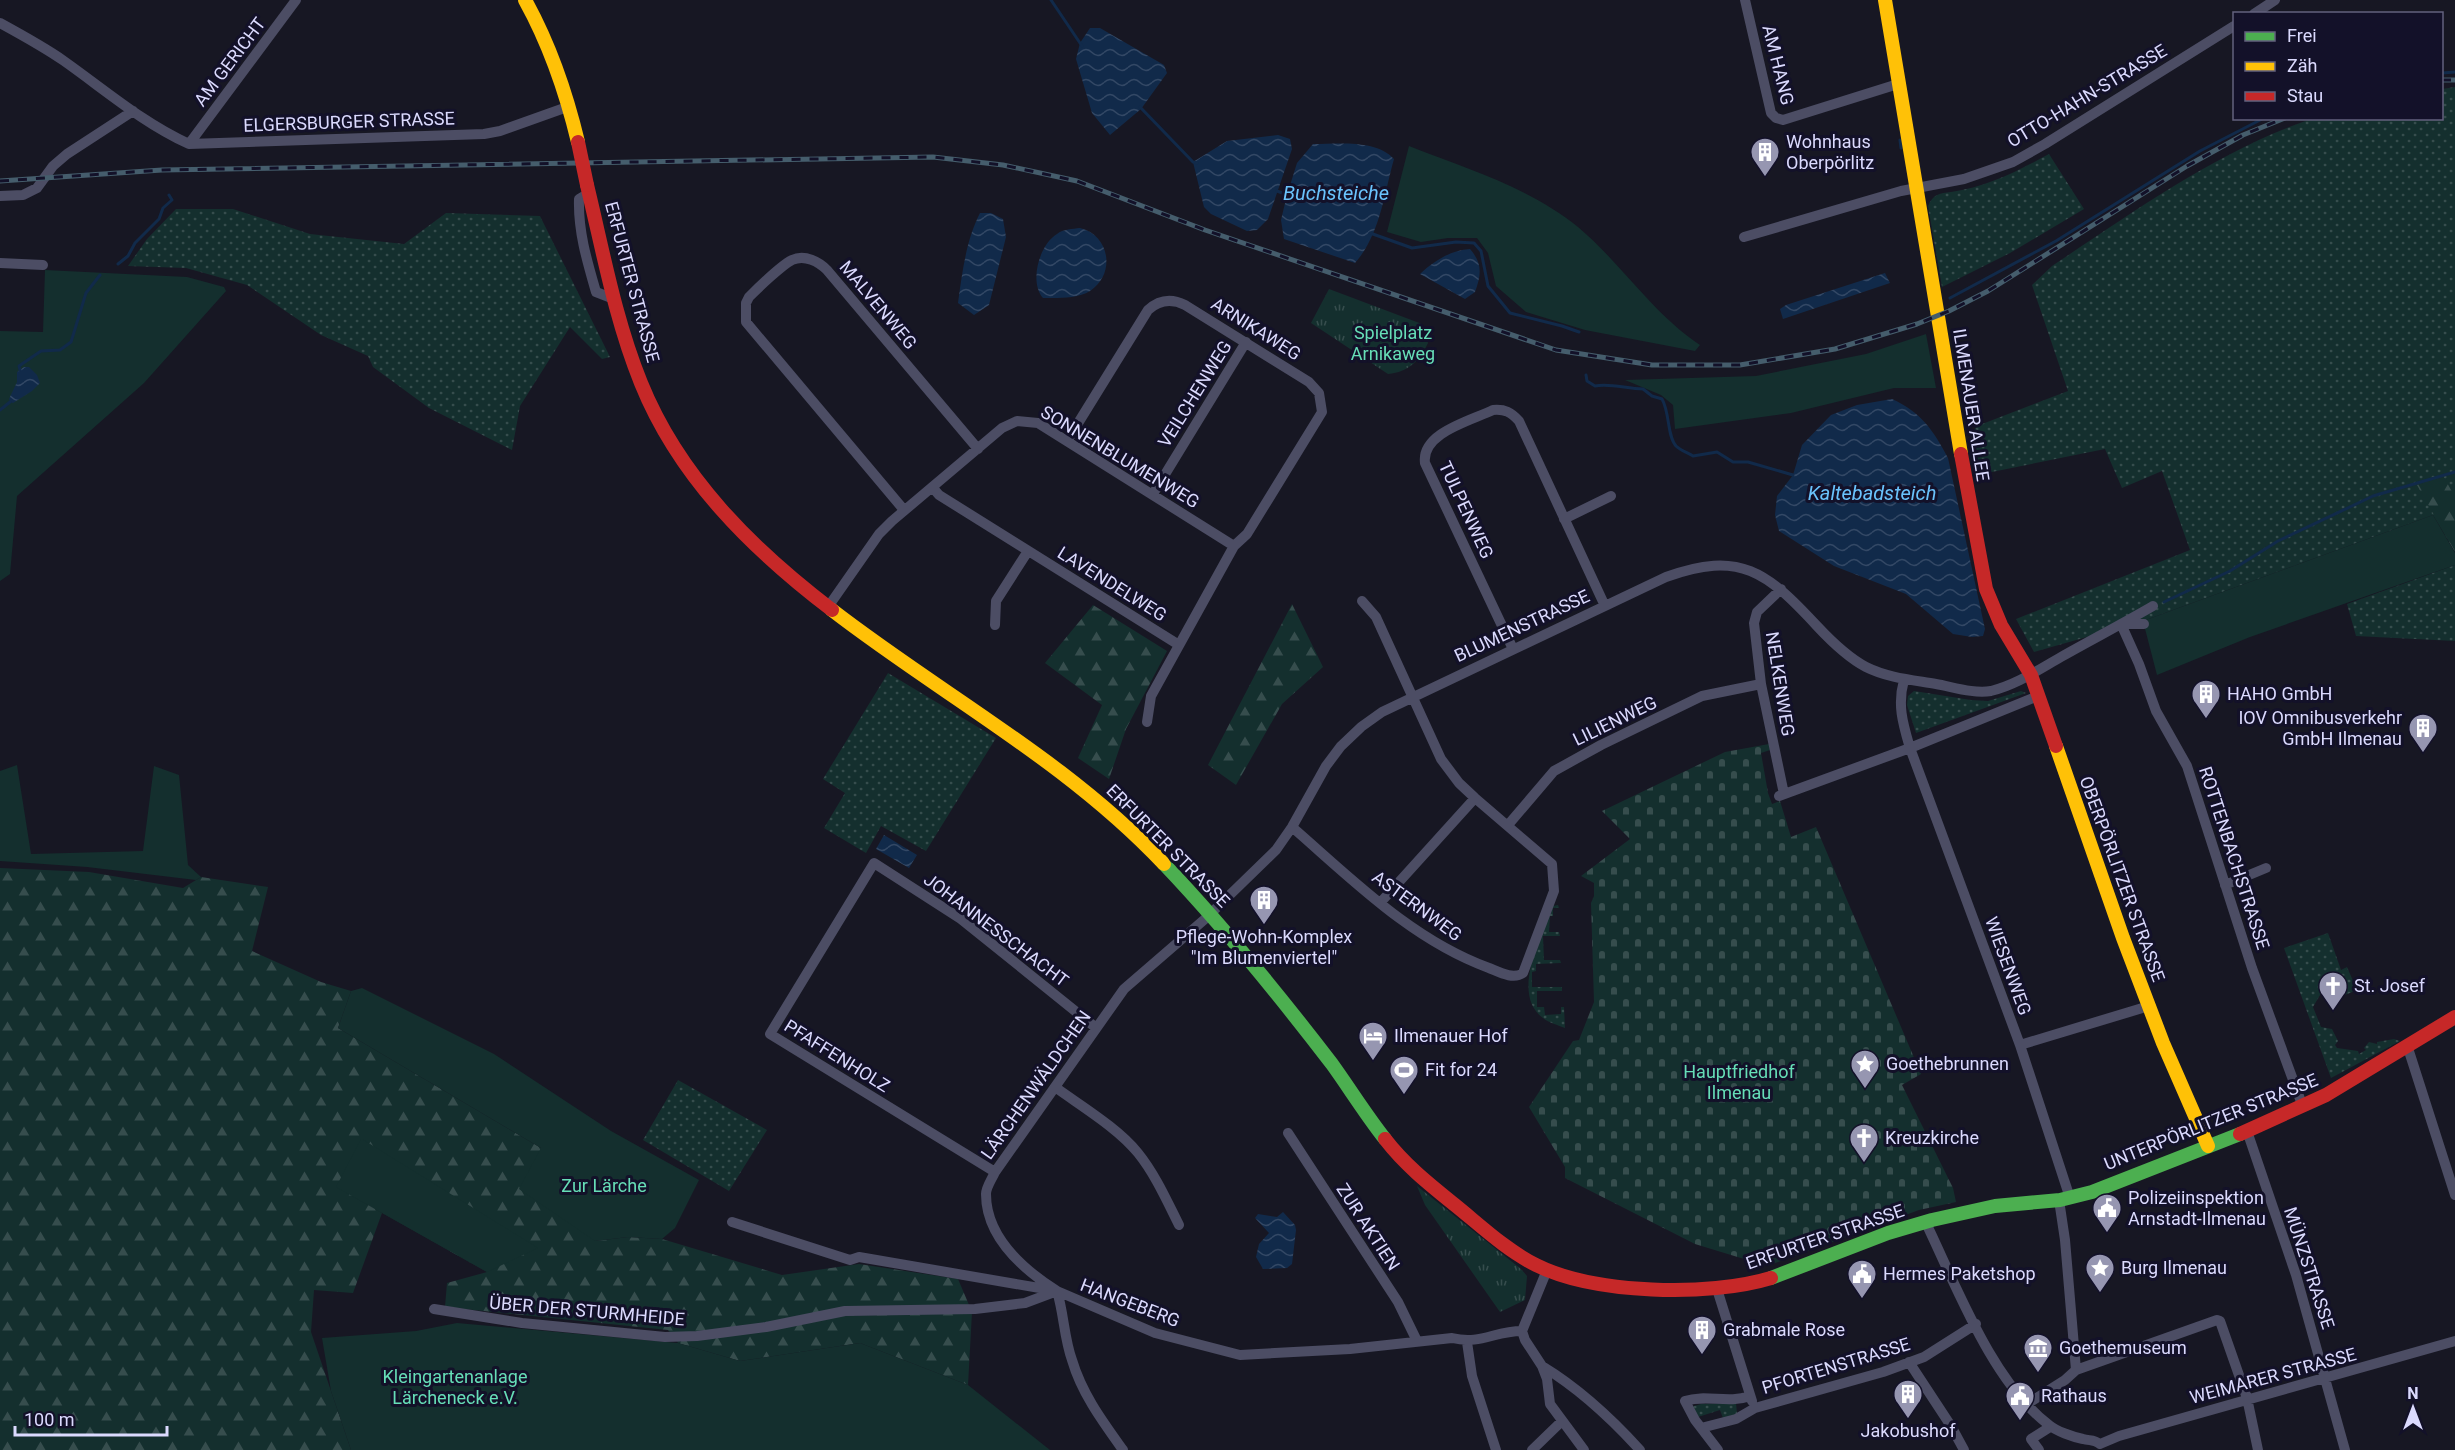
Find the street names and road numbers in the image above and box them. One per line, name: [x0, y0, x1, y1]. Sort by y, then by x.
street label: AM GERICHT: [189, 13, 270, 110]
street label: AM HANG: [1758, 23, 1799, 107]
street label: OTTO-HAHN-STRASSE: [2003, 40, 2170, 151]
street label: ELGERSBURGER STRASSE: [243, 107, 455, 136]
street label: ERFURTER STRASSE: [601, 199, 664, 365]
street label: MALVENWEG: [835, 256, 921, 353]
street label: ARNIKAWEG: [1208, 293, 1305, 364]
street label: ILMENAUER ALLEE: [1949, 327, 1994, 483]
street label: VEILCHENWEG: [1153, 337, 1236, 451]
street label: SONNENBLUMENWEG: [1037, 401, 1203, 512]
street label: TULPENWEG: [1435, 458, 1498, 562]
street label: LAVENDELWEG: [1054, 542, 1171, 625]
street label: BLUMENSTRASSE: [1451, 585, 1593, 666]
street label: NELKENWEG: [1762, 630, 1799, 738]
street label: LILIENWEG: [1569, 691, 1660, 750]
street label: ROTTENBACHSTRASSE: [2195, 764, 2274, 952]
street label: OBERPÖRLITZER STRASSE: [2075, 773, 2169, 985]
street label: ERFURTER STRASSE: [1102, 780, 1234, 912]
street label: ASTERNWEG: [1368, 866, 1466, 945]
street label: JOHANNESSCHACHT: [920, 868, 1073, 991]
street label: WIESENWEG: [1981, 914, 2036, 1018]
street label: LÄRCHENWÄLDCHEN: [976, 1006, 1095, 1163]
street label: PFAFFENHOLZ: [781, 1015, 894, 1096]
street label: UNTERPÖRLITZER STRASSE: [2101, 1069, 2321, 1174]
street label: ZUR AKTIEN: [1332, 1179, 1404, 1274]
street label: ERFURTER STRASSE: [1743, 1200, 1907, 1273]
street label: MÜNZSTRASSE: [2280, 1204, 2339, 1331]
street label: HANGEBERG: [1077, 1274, 1183, 1331]
street label: ÜBER DER STURMHEIDE: [488, 1291, 686, 1330]
street label: PFORTENSTRASSE: [1759, 1333, 1912, 1398]
street label: WEIMARER STRASSE: [2187, 1343, 2358, 1408]

